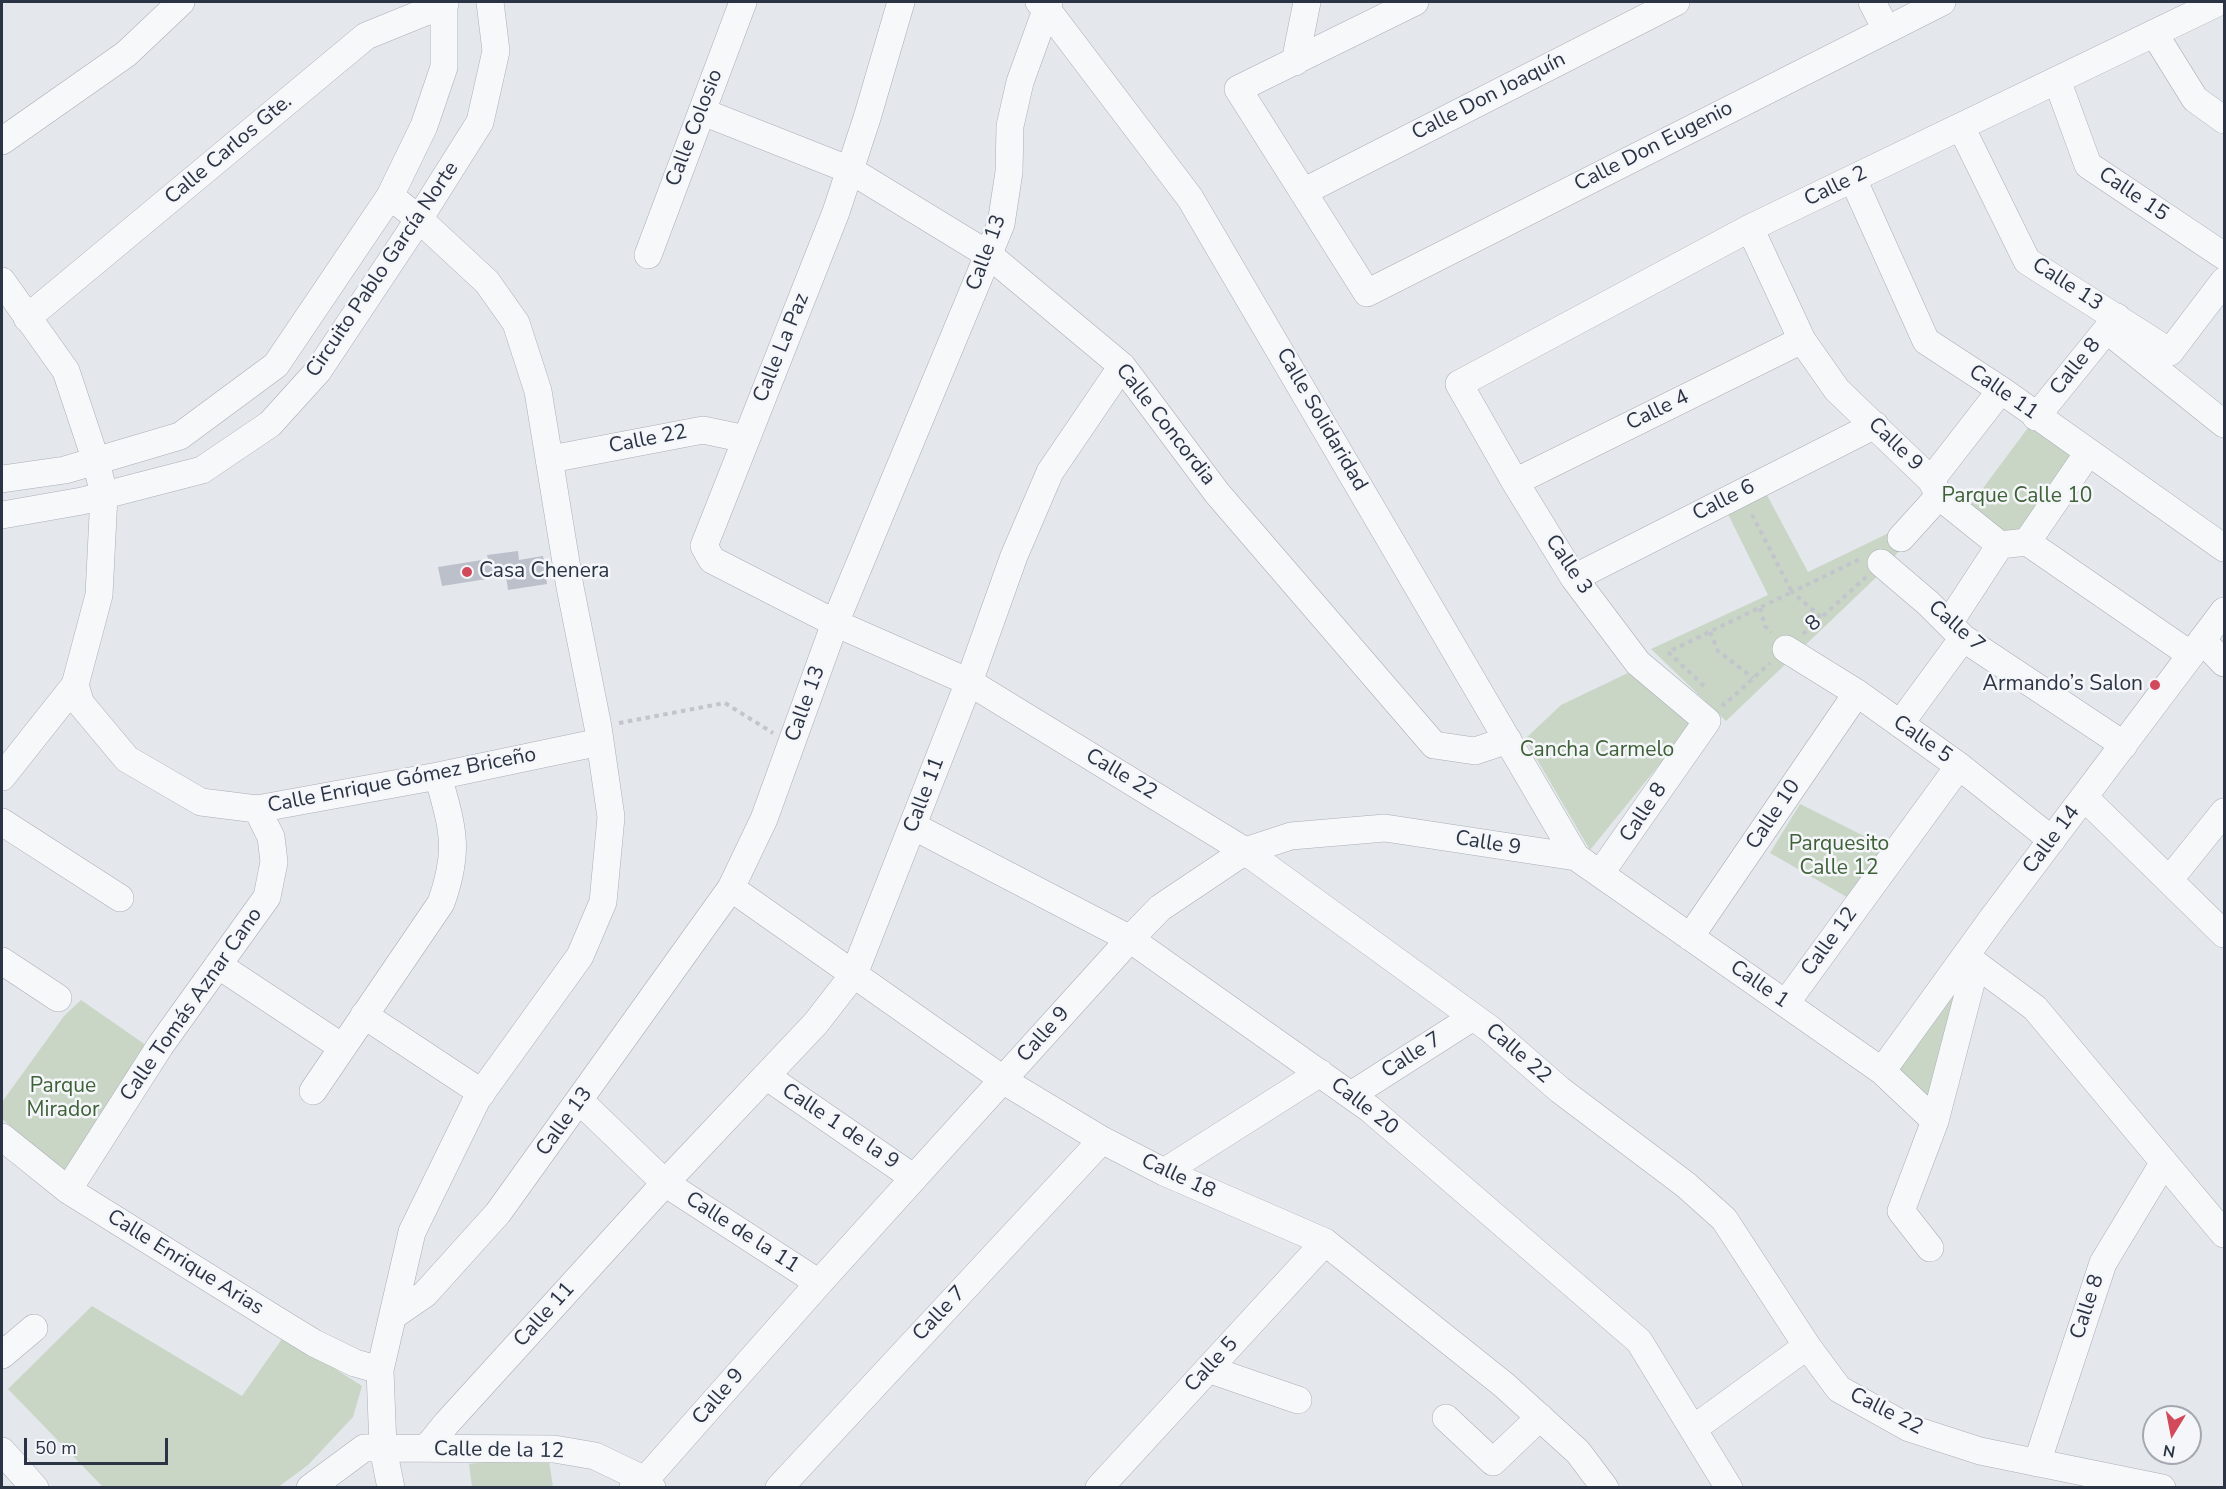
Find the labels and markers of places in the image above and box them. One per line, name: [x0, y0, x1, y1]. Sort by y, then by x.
place label: Casa Chenera: [479, 559, 609, 585]
marker: Casa Chenera: [460, 565, 474, 579]
place label: Armando’s Salon: [1983, 672, 2143, 698]
marker: Armando’s Salon: [2148, 678, 2162, 692]

